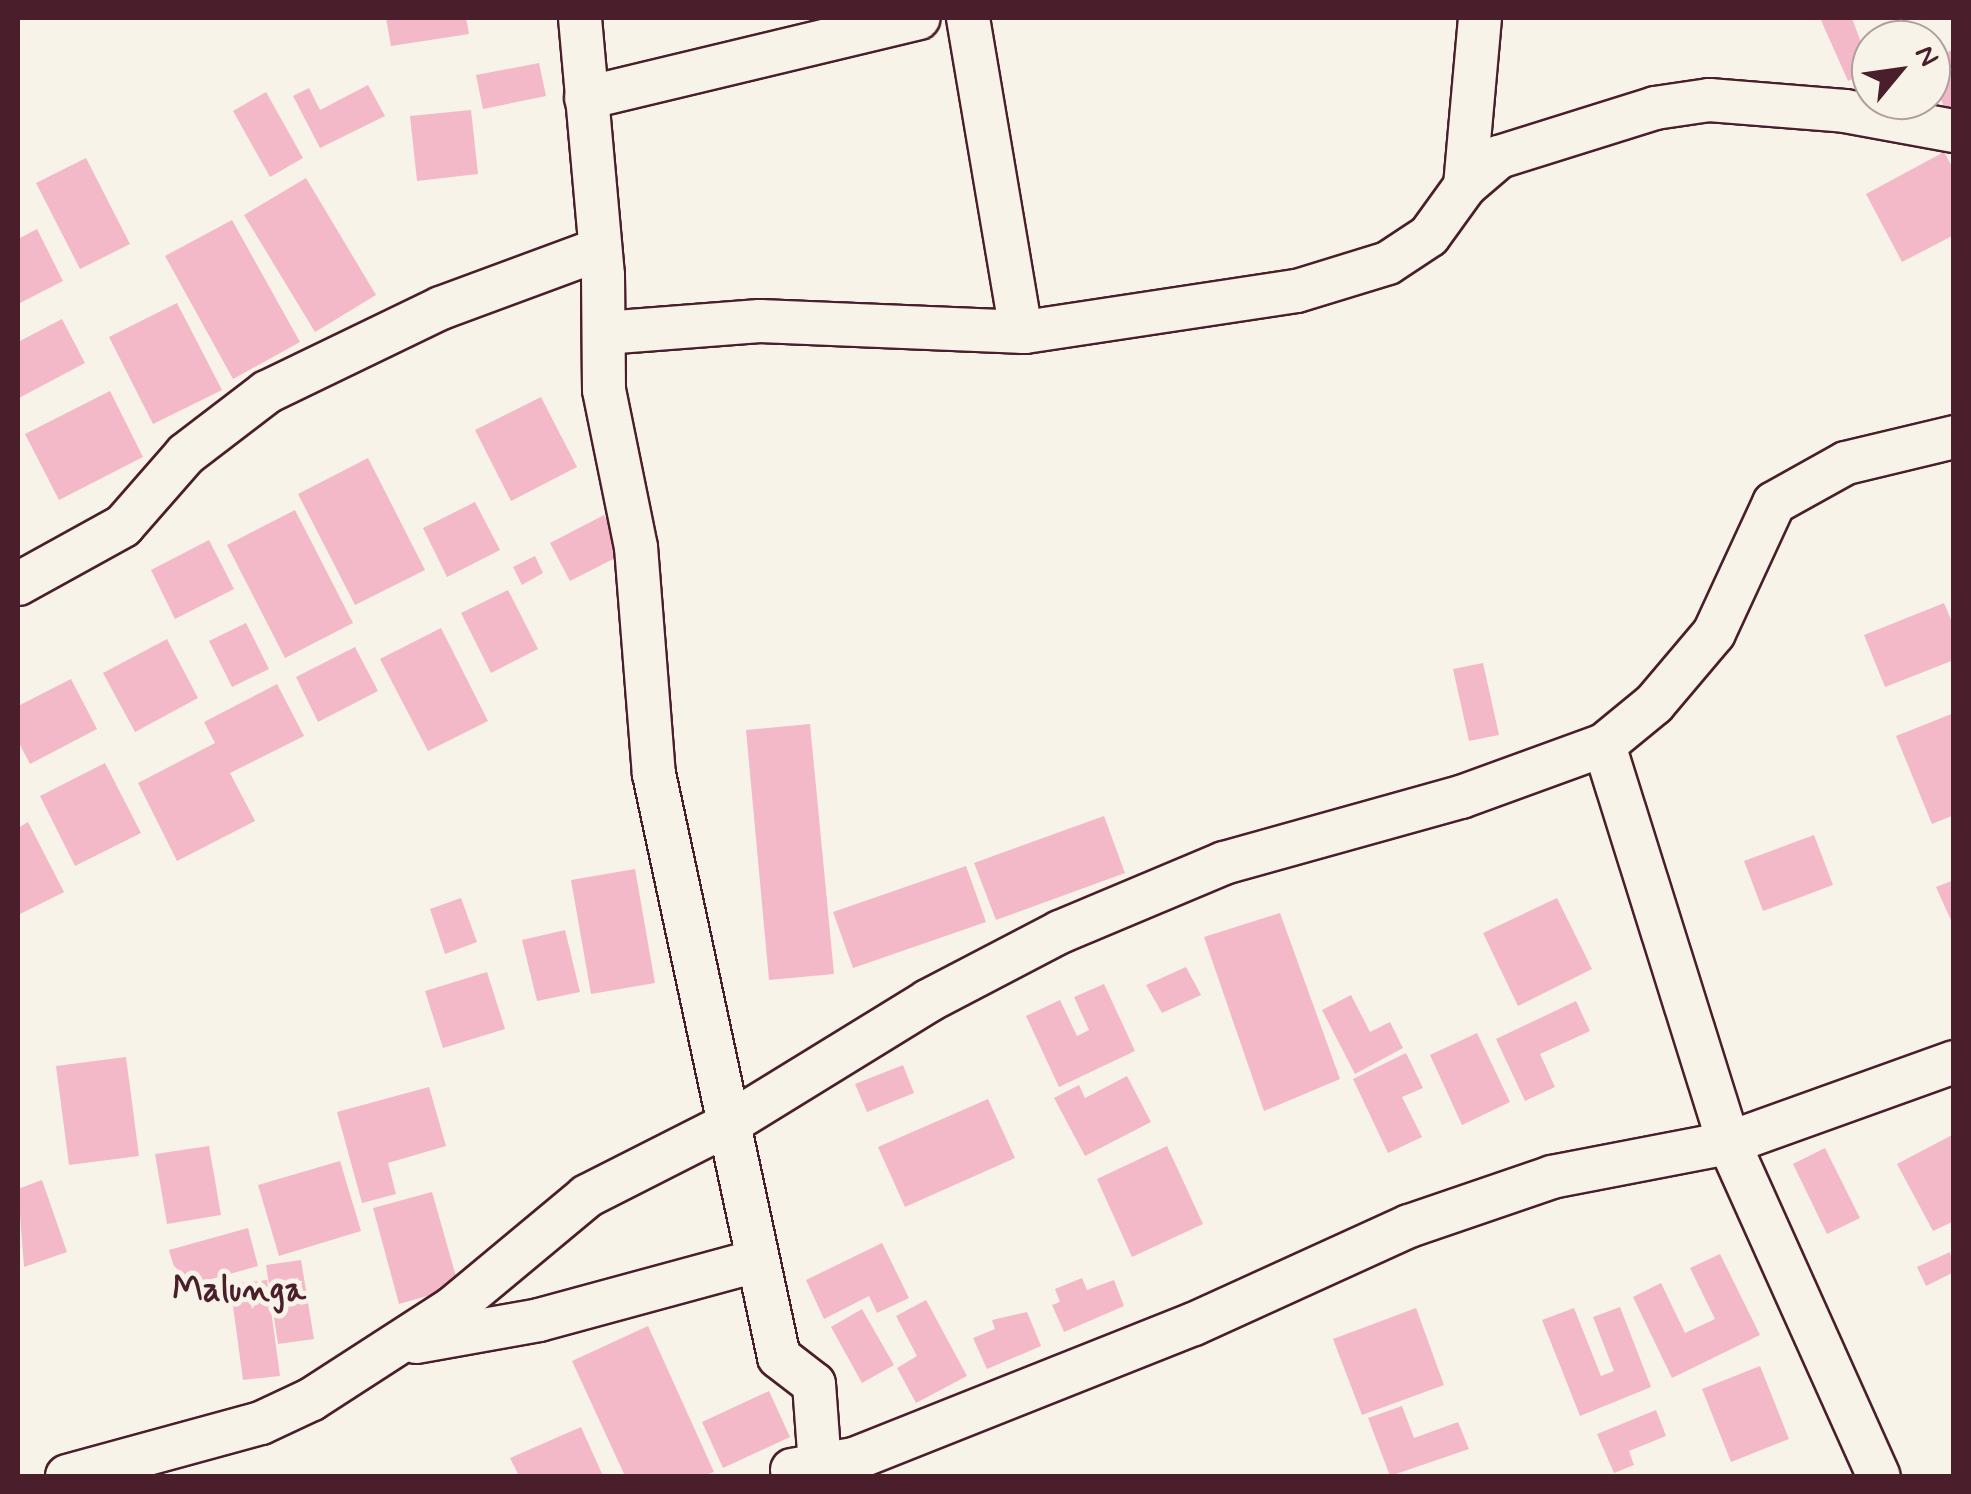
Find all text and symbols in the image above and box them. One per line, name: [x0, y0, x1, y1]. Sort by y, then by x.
north arrow: [1851, 20, 1951, 120]
text: N: [1905, 39, 1947, 73]
district label: Malunga: [172, 1269, 306, 1311]

